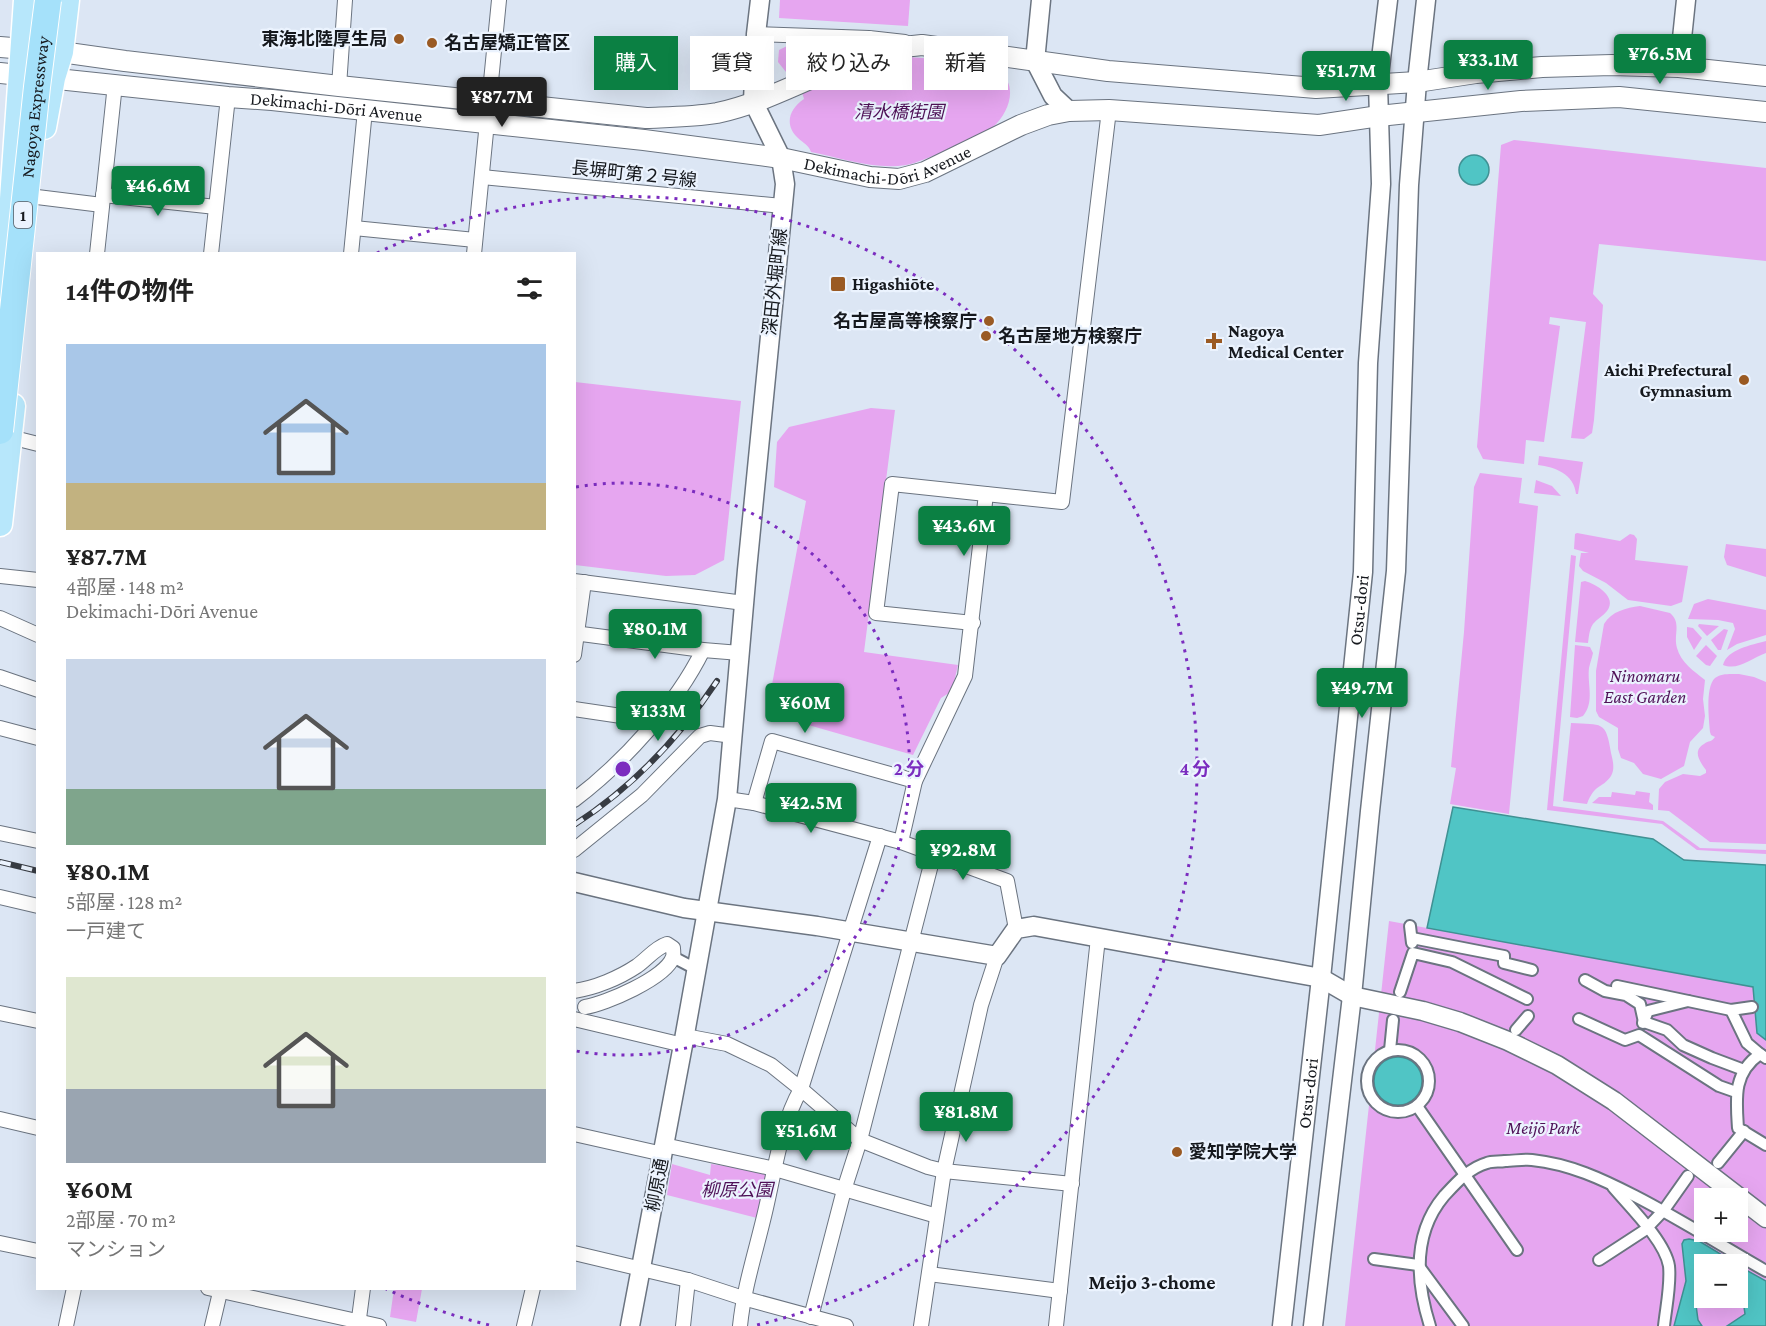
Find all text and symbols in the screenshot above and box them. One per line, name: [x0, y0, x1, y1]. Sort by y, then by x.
place label: 東海北陸厚生局: [261, 29, 387, 49]
marker: 東海北陸厚生局: [392, 32, 406, 46]
place label: 名古屋矯正管区: [444, 33, 570, 53]
street label: Nagoya Expressway: [17, 34, 53, 179]
pin: ¥76.5M: [1611, 34, 1709, 85]
marker: 名古屋矯正管区: [425, 36, 439, 50]
chip: 購入: [594, 36, 678, 90]
chip: 賃貸: [690, 36, 774, 90]
chip: 絞り込み: [786, 36, 912, 90]
chip: 新着: [924, 36, 1008, 90]
pin: ¥33.1M: [1439, 40, 1537, 91]
text: ¥76.5M: [1628, 42, 1692, 64]
text: ¥33.1M: [1458, 48, 1518, 70]
pin: ¥51.7M: [1297, 51, 1395, 102]
text: ¥51.7M: [1316, 59, 1376, 81]
pin: ¥87.7M: [453, 77, 551, 128]
text: ¥87.7M: [471, 85, 533, 107]
street label: Dekimachi-Dōri Avenue: [250, 89, 423, 126]
park label: 清水橋街園: [854, 102, 947, 122]
street label: Dekimachi-Dōri Avenue: [802, 141, 974, 189]
street label: 長塀町第２号線: [570, 157, 698, 191]
pin: ¥46.6M: [109, 166, 207, 217]
text: ¥46.6M: [126, 174, 190, 196]
road number: 1: [14, 202, 32, 228]
street label: 深田外堀町線: [759, 227, 791, 337]
icon: filters: [513, 272, 546, 305]
place label: Higashiōte: [852, 274, 934, 294]
marker: Higashiōte: [829, 275, 847, 293]
text: 14件の物件: [66, 277, 194, 306]
place label: 名古屋高等検察庁: [833, 311, 977, 331]
marker: 名古屋高等検察庁: [982, 314, 996, 328]
place label: Nagoya Medical Center: [1228, 321, 1344, 362]
place label: 名古屋地方検察庁: [998, 326, 1142, 346]
marker: 名古屋地方検察庁: [979, 329, 993, 343]
marker: Nagoya Medical Center: [1205, 332, 1223, 350]
place label: Aichi Prefectural Gymnasium: [1603, 360, 1733, 401]
marker: Aichi Prefectural Gymnasium: [1737, 373, 1751, 387]
icon: home: [252, 383, 360, 491]
pin: ¥43.6M: [915, 506, 1013, 557]
text: ¥43.6M: [932, 514, 996, 536]
text: ¥87.7M: [66, 542, 147, 571]
street label: Otsu-dori: [1345, 574, 1373, 646]
text: 4部屋 · 148 m²: [66, 576, 184, 598]
text: Dekimachi-Dōri Avenue: [66, 600, 258, 622]
pin: ¥80.1M: [606, 609, 704, 660]
text: ¥80.1M: [623, 617, 687, 639]
park label: Ninomaru East Garden: [1604, 666, 1686, 707]
pin: ¥49.7M: [1313, 668, 1411, 719]
text: ¥49.7M: [1331, 676, 1393, 698]
pin: ¥60M: [769, 683, 841, 734]
pin: ¥133M: [616, 691, 700, 742]
text: ¥60M: [779, 691, 831, 713]
icon: home: [252, 698, 360, 806]
text: ¥133M: [630, 699, 686, 721]
centre of rings: [613, 759, 633, 779]
text: 2 分: [894, 759, 924, 779]
text: 4 分: [1179, 759, 1211, 779]
pin: ¥42.5M: [762, 783, 860, 834]
text: ¥42.5M: [779, 791, 843, 813]
pin: ¥92.8M: [914, 830, 1012, 881]
text: ¥92.8M: [930, 838, 996, 860]
text: ¥80.1M: [66, 857, 150, 886]
text: 5部屋 · 128 m²: [66, 891, 182, 913]
text: 一戸建て: [66, 920, 146, 942]
icon: home: [252, 1016, 360, 1124]
street label: Otsu-dori: [1294, 1057, 1322, 1130]
pin: ¥81.8M: [917, 1092, 1015, 1143]
text: ¥81.8M: [934, 1100, 998, 1122]
pin: ¥51.6M: [757, 1111, 855, 1162]
park label: Meijō Park: [1505, 1118, 1581, 1139]
text: ¥51.6M: [775, 1119, 837, 1141]
place label: 愛知学院大学: [1189, 1142, 1297, 1162]
marker: 愛知学院大学: [1170, 1145, 1184, 1159]
street label: 柳原通: [642, 1157, 672, 1213]
text: ¥60M: [66, 1175, 133, 1204]
park label: 柳原公園: [701, 1180, 776, 1200]
map controls: [1694, 1188, 1748, 1308]
button: +: [1694, 1188, 1748, 1242]
text: 2部屋 · 70 m²: [66, 1209, 176, 1231]
text: マンション: [66, 1238, 166, 1260]
button: −: [1694, 1254, 1748, 1308]
district label: Meijo 3-chome: [1088, 1271, 1216, 1294]

